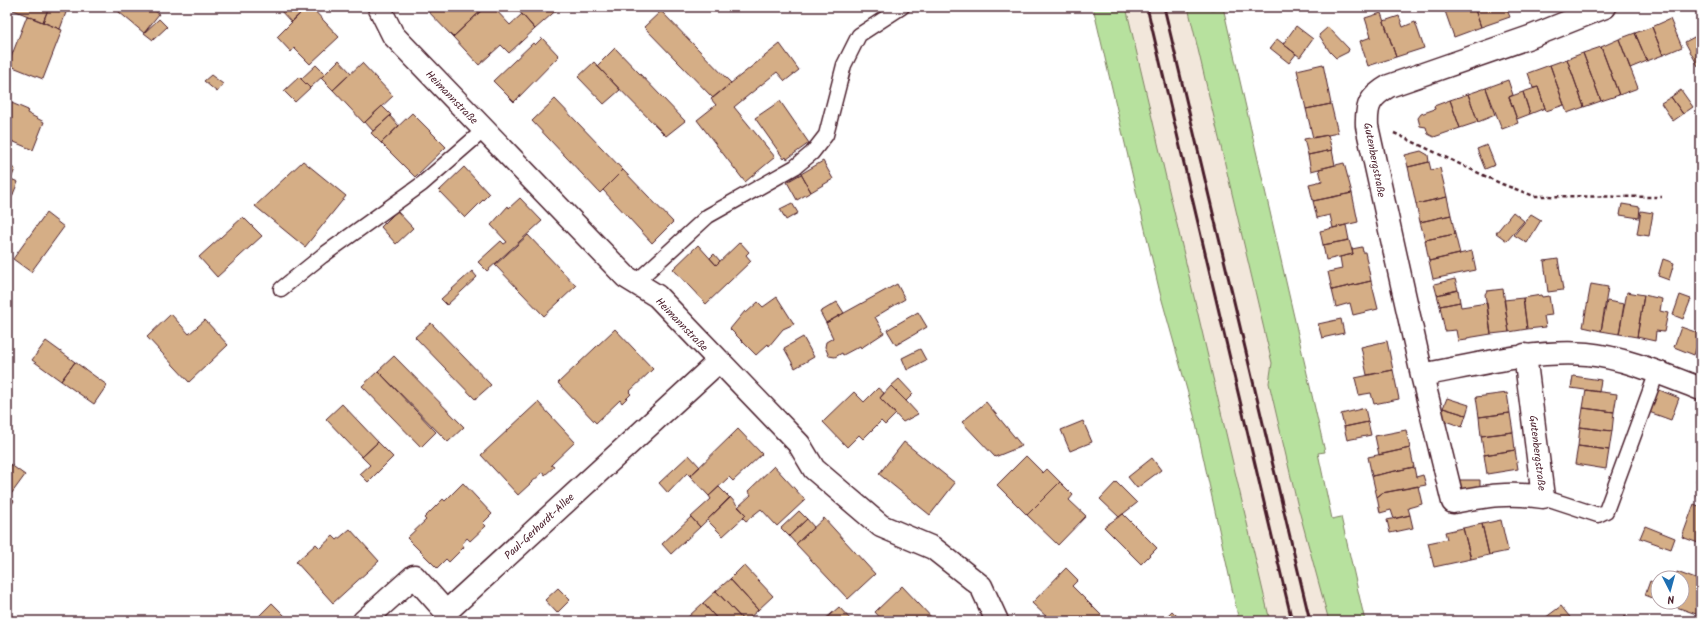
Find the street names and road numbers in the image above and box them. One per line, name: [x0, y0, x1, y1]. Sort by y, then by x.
street label: Heimannstraße: [421, 66, 482, 129]
street label: Gutenbergstraße: [1358, 121, 1390, 199]
street label: Heimannstraße: [651, 293, 712, 356]
street label: Gutenbergstraße: [1523, 414, 1551, 492]
street label: Paul-Gerhardt-Allee: [500, 489, 579, 564]

